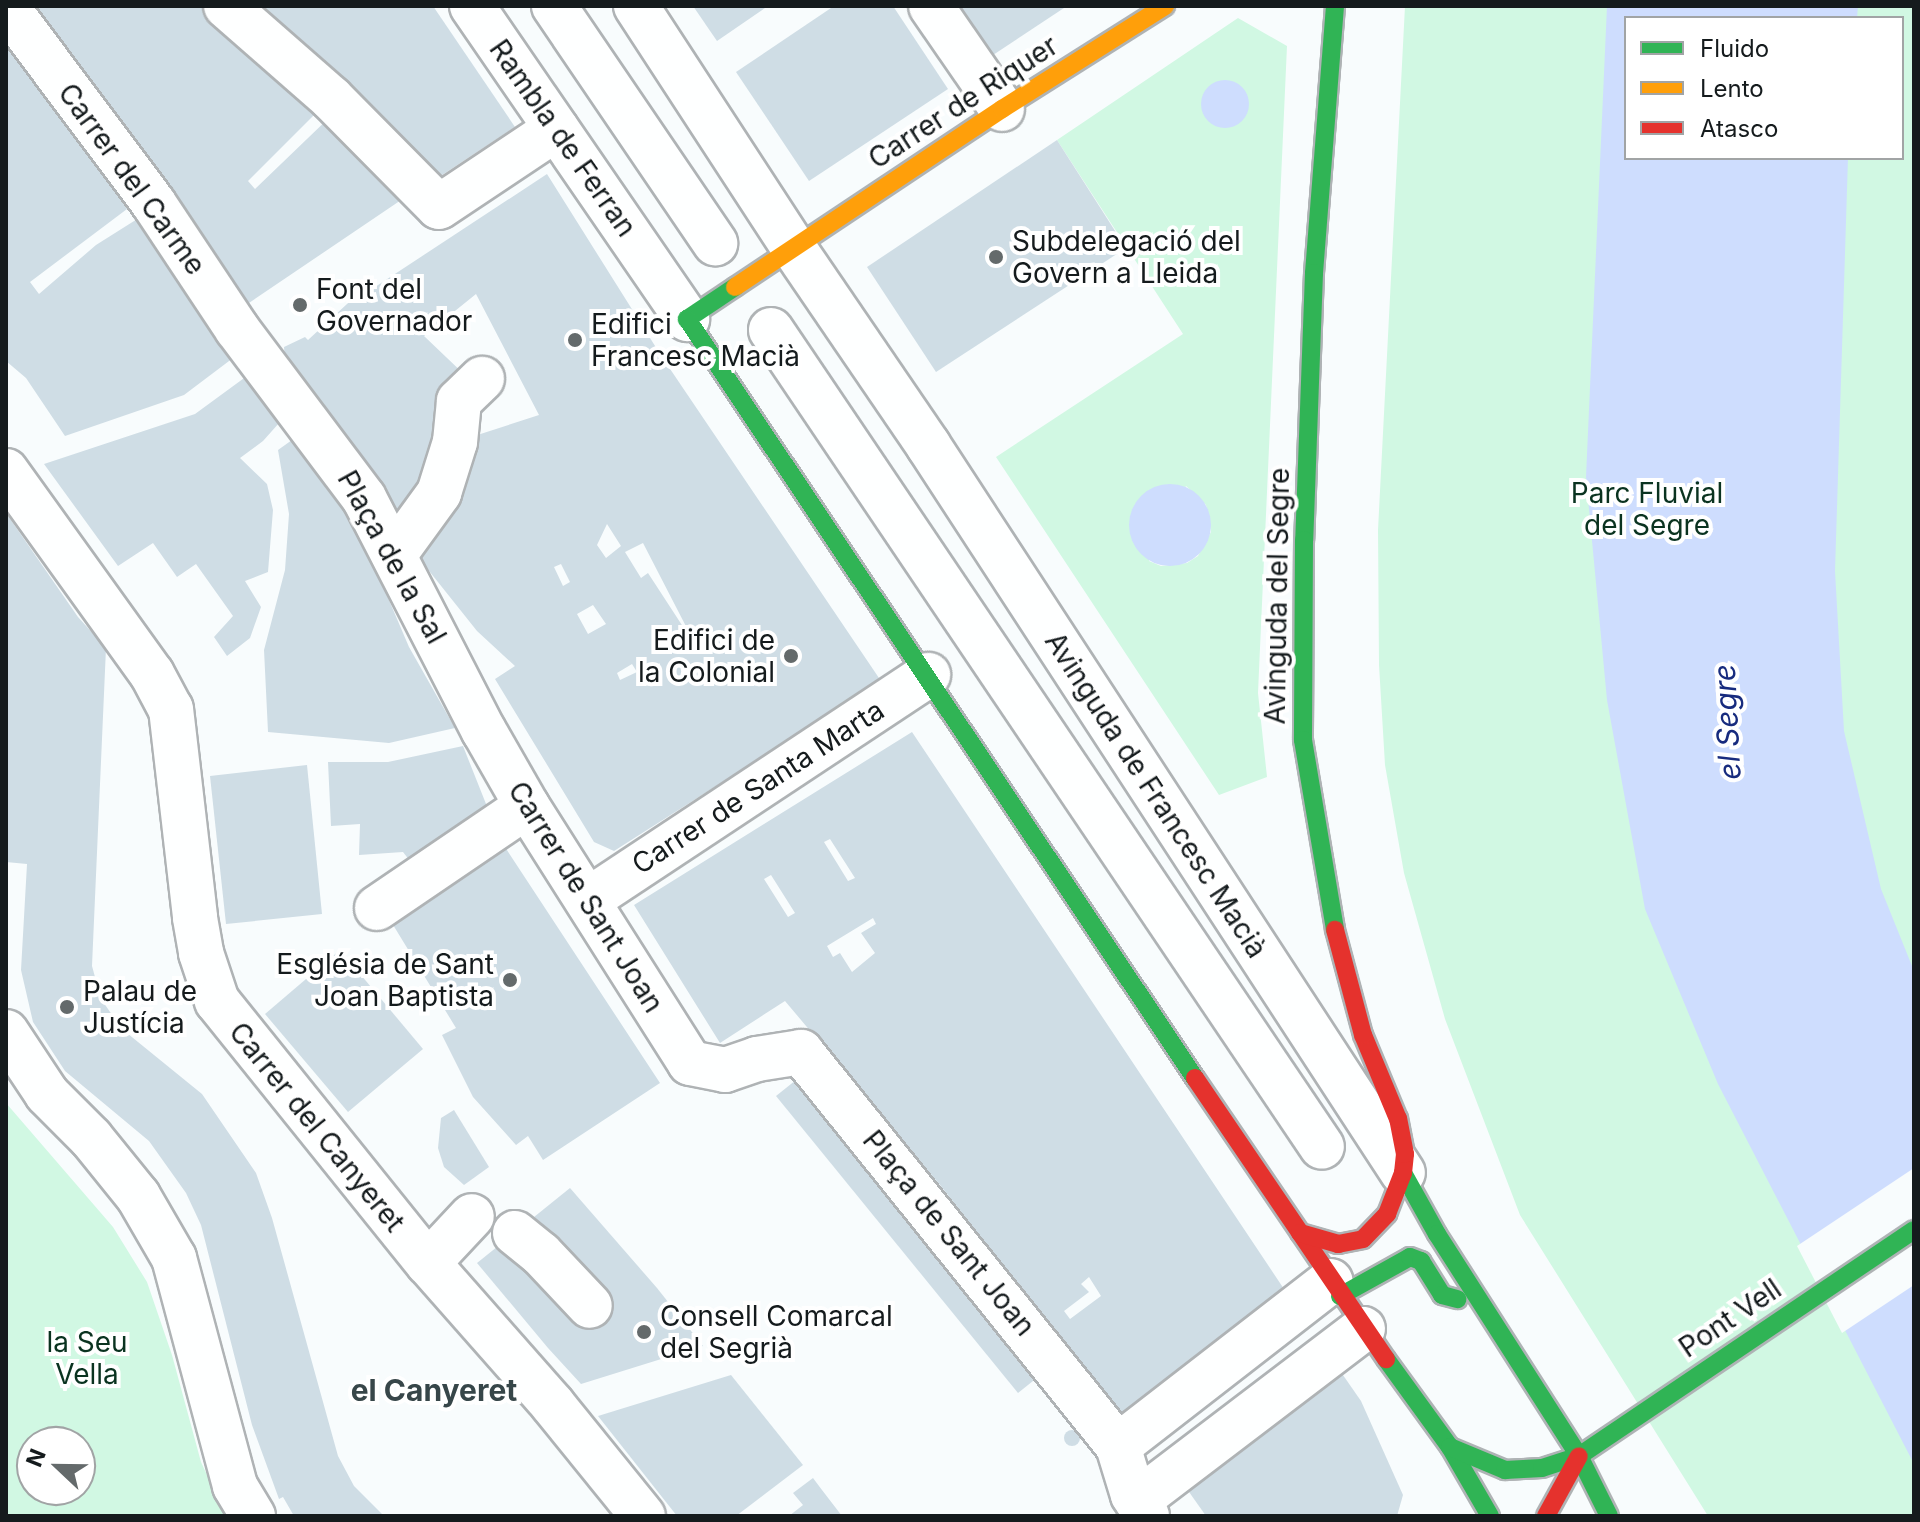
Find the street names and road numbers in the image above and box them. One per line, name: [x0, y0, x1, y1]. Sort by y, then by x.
street label: Carrer de Riquer: [862, 28, 1064, 176]
street label: Rambla de Ferran: [483, 33, 643, 243]
street label: Carrer del Carme: [51, 77, 213, 281]
street label: Plaça de la Sal: [331, 465, 453, 649]
street label: Avinguda del Segre: [1258, 467, 1296, 725]
street label: Avinguda de Francesc Macià: [1038, 626, 1274, 964]
street label: Carrer de Santa Marta: [626, 693, 890, 881]
street label: Carrer de Sant Joan: [501, 775, 671, 1019]
street label: Carrer del Canyeret: [222, 1016, 412, 1238]
street label: Plaça de Sant Joan: [856, 1124, 1042, 1342]
street label: Pont Vell: [1673, 1272, 1787, 1364]

